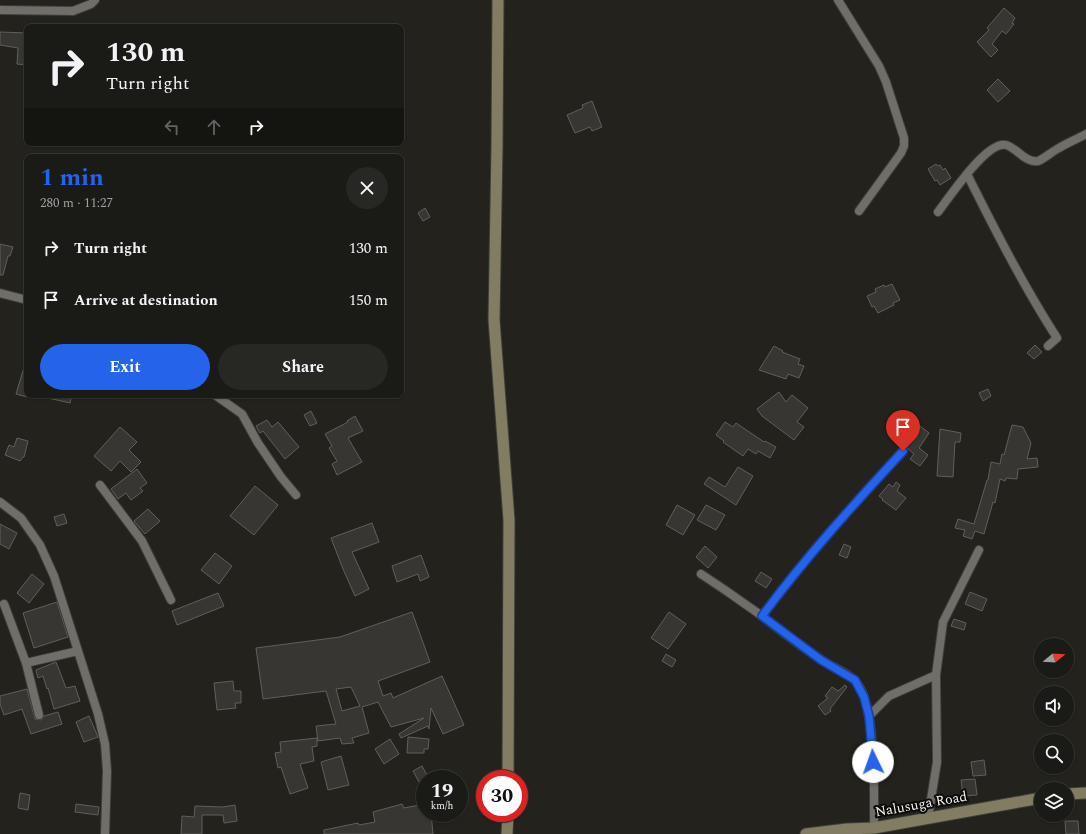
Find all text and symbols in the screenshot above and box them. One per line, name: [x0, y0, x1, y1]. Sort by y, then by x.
text: 130 m: [106, 31, 185, 74]
icon: right: [40, 40, 92, 92]
text: Turn right: [106, 70, 189, 97]
icon: left: [161, 116, 183, 138]
icon: ahead: [203, 116, 225, 138]
icon: right: [245, 116, 267, 138]
text: 1 min: [40, 160, 104, 196]
button: close: [346, 167, 388, 209]
text: 280 m · 11:27: [40, 193, 113, 213]
icon: right: [40, 237, 62, 259]
text: Turn right: [74, 237, 147, 260]
text: 130 m: [349, 237, 388, 260]
icon: arrive: [40, 289, 62, 311]
text: Arrive at destination: [74, 289, 218, 312]
text: 150 m: [349, 289, 388, 312]
button: Exit: [40, 344, 210, 390]
button: Share: [218, 344, 388, 390]
pin: [886, 410, 920, 451]
icon: arrive: [892, 416, 914, 438]
north arrow: [1034, 638, 1074, 678]
map controls: [1034, 638, 1074, 822]
button: sound: [1034, 686, 1074, 726]
button: search: [1034, 734, 1074, 774]
position arrow: [852, 741, 894, 783]
speed limit sign: 30: [476, 770, 528, 822]
text: 19: [431, 776, 453, 806]
button: layers: [1034, 782, 1074, 822]
street label: Nalusuga Road: [873, 786, 969, 822]
text: km/h: [431, 798, 453, 814]

